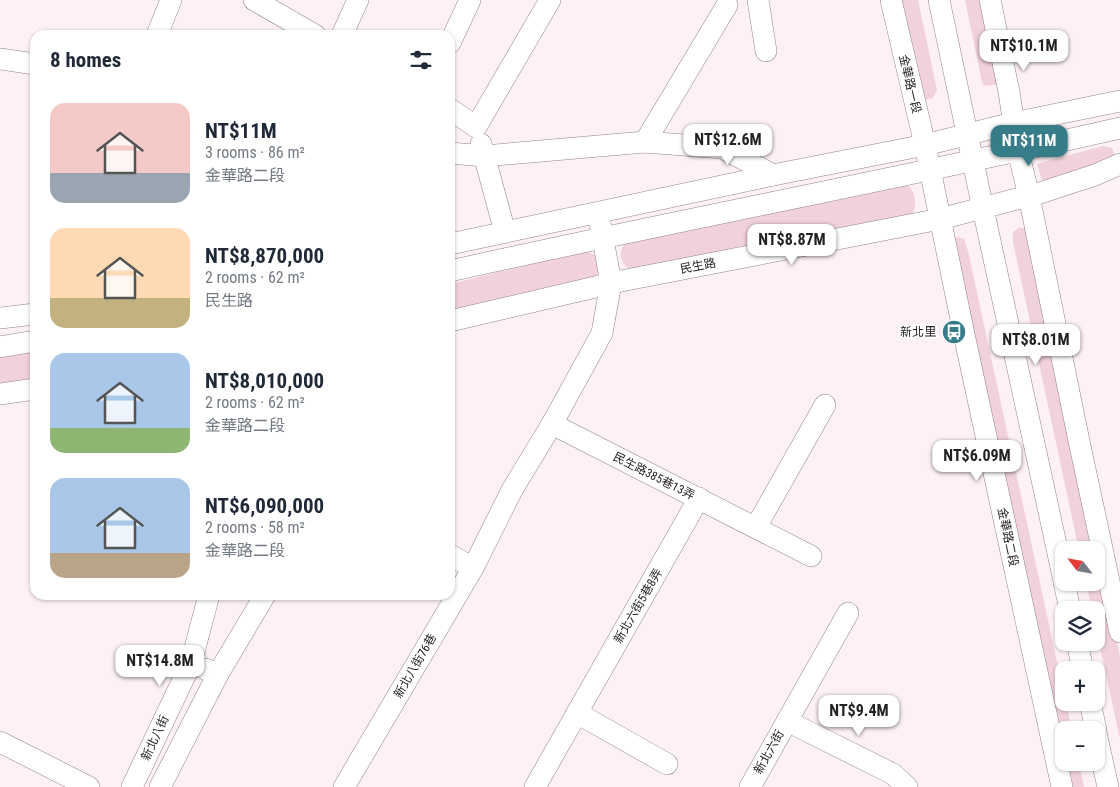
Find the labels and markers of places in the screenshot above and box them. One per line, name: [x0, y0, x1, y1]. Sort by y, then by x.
pin: NT$10.1M: [972, 30, 1076, 72]
pin: NT$12.6M: [676, 124, 780, 166]
pin: NT$11M: [988, 124, 1070, 167]
pin: NT$8.87M: [740, 224, 844, 266]
bus stop icon: 新北里: [941, 319, 967, 345]
pin: NT$8.01M: [984, 324, 1088, 366]
place label: 新北里: [900, 325, 936, 339]
pin: NT$6.09M: [925, 440, 1029, 482]
pin: NT$14.8M: [108, 644, 212, 687]
pin: NT$9.4M: [813, 694, 905, 737]

